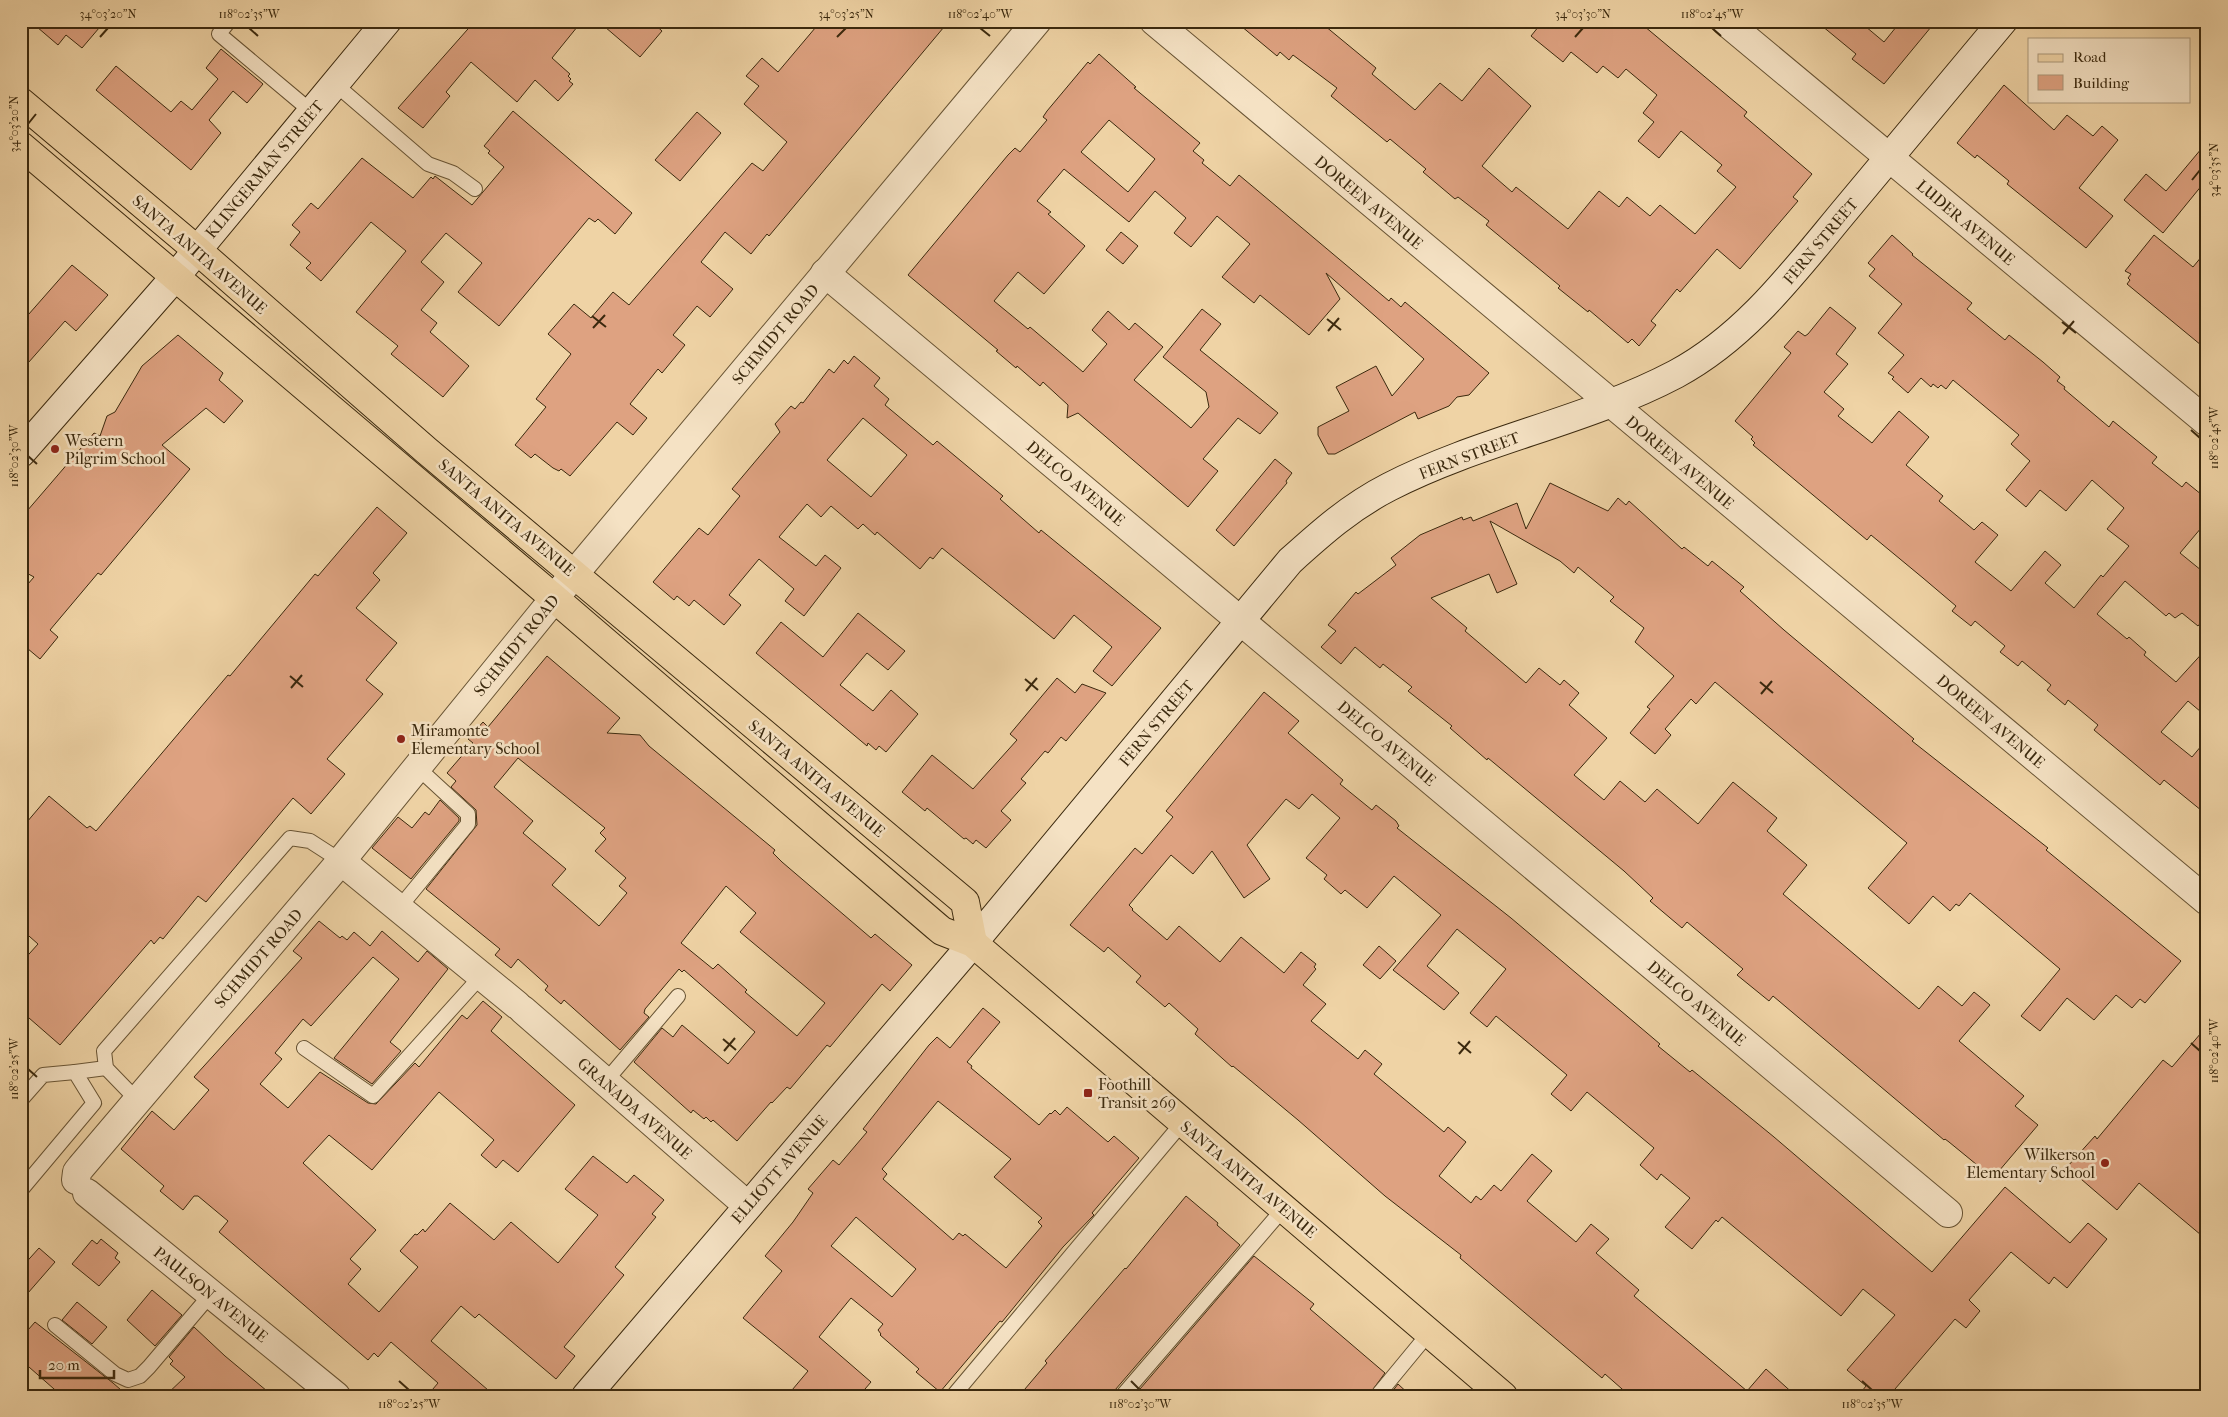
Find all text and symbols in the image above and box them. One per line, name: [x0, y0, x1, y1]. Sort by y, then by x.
text: 34°03'20"N: [79, 7, 137, 21]
text: 118°02'35"W: [219, 7, 281, 21]
text: 34°03'25"N: [818, 7, 874, 21]
text: 118°02'40"W: [948, 7, 1013, 21]
text: 34°03'30"N: [1555, 7, 1611, 21]
text: 118°02'45"W: [1681, 7, 1745, 21]
legend: [2028, 38, 2190, 102]
text: Road: [2073, 48, 2107, 66]
text: Building: [2073, 74, 2130, 92]
text: 34°03'20"N: [7, 95, 21, 153]
street label: KLINGERMAN STREET: [201, 97, 328, 242]
text: 34°03'35"N: [2207, 143, 2221, 197]
street label: DOREEN AVENUE: [1311, 152, 1427, 253]
street label: LUDER AVENUE: [1913, 176, 2019, 269]
street label: SANTA ANITA AVENUE: [129, 191, 271, 318]
street label: FERN STREET: [1779, 194, 1862, 288]
street label: SCHMIDT ROAD: [728, 280, 823, 388]
text: 118°02'45"W: [2207, 405, 2221, 469]
street label: DOREEN AVENUE: [1622, 412, 1738, 513]
text: 118°02'30"W: [7, 424, 21, 487]
street label: FERN STREET: [1416, 427, 1522, 483]
place label: Western Pilgrim School: [64, 431, 166, 468]
street label: DELCO AVENUE: [1023, 437, 1129, 530]
marker: Western Pilgrim School: [49, 443, 61, 455]
street label: SANTA ANITA AVENUE: [435, 455, 579, 580]
street label: SCHMIDT ROAD: [470, 591, 563, 700]
street label: DOREEN AVENUE: [1933, 671, 2049, 772]
street label: FERN STREET: [1115, 676, 1198, 770]
street label: DELCO AVENUE: [1334, 697, 1440, 790]
street label: SANTA ANITA AVENUE: [745, 716, 889, 841]
place label: Miramonte Elementary School: [411, 721, 540, 758]
marker: Miramonte Elementary School: [395, 733, 407, 745]
street label: SCHMIDT ROAD: [210, 905, 307, 1012]
street label: DELCO AVENUE: [1644, 957, 1750, 1050]
text: 118°02'40"W: [2207, 1018, 2221, 1083]
text: 118°02'25"W: [7, 1037, 21, 1100]
street label: GRANADA AVENUE: [574, 1054, 696, 1163]
place label: Foothill Transit 269: [1098, 1075, 1176, 1112]
marker: Foothill Transit 269: [1082, 1087, 1094, 1099]
street label: ELLIOTT AVENUE: [727, 1111, 832, 1227]
street label: SANTA ANITA AVENUE: [1177, 1117, 1321, 1242]
place label: Wilkerson Elementary School: [1966, 1145, 2096, 1182]
marker: Wilkerson Elementary School: [2099, 1157, 2111, 1169]
street label: PAULSON AVENUE: [150, 1243, 272, 1346]
scale bar: [40, 1347, 114, 1379]
text: 20 m: [48, 1356, 80, 1374]
text: 118°02'25"W: [378, 1397, 441, 1411]
text: 118°02'30"W: [1109, 1397, 1172, 1411]
text: 118°02'35"W: [1842, 1397, 1904, 1411]

